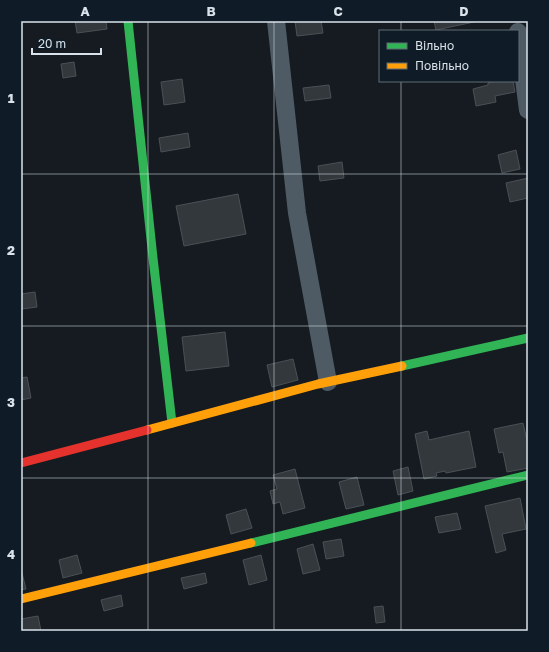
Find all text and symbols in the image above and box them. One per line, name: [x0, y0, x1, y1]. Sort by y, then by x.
text: A: [80, 3, 90, 19]
text: B: [206, 3, 216, 19]
text: C: [333, 3, 343, 19]
text: D: [459, 3, 469, 19]
scale bar: [32, 30, 101, 56]
legend: [379, 30, 519, 82]
text: 20 m: [38, 36, 66, 51]
text: Вільно: [415, 38, 454, 53]
text: Повільно: [415, 58, 469, 73]
text: 1: [8, 90, 15, 106]
text: 2: [7, 242, 15, 258]
text: 3: [7, 394, 15, 410]
text: 4: [7, 546, 15, 562]

